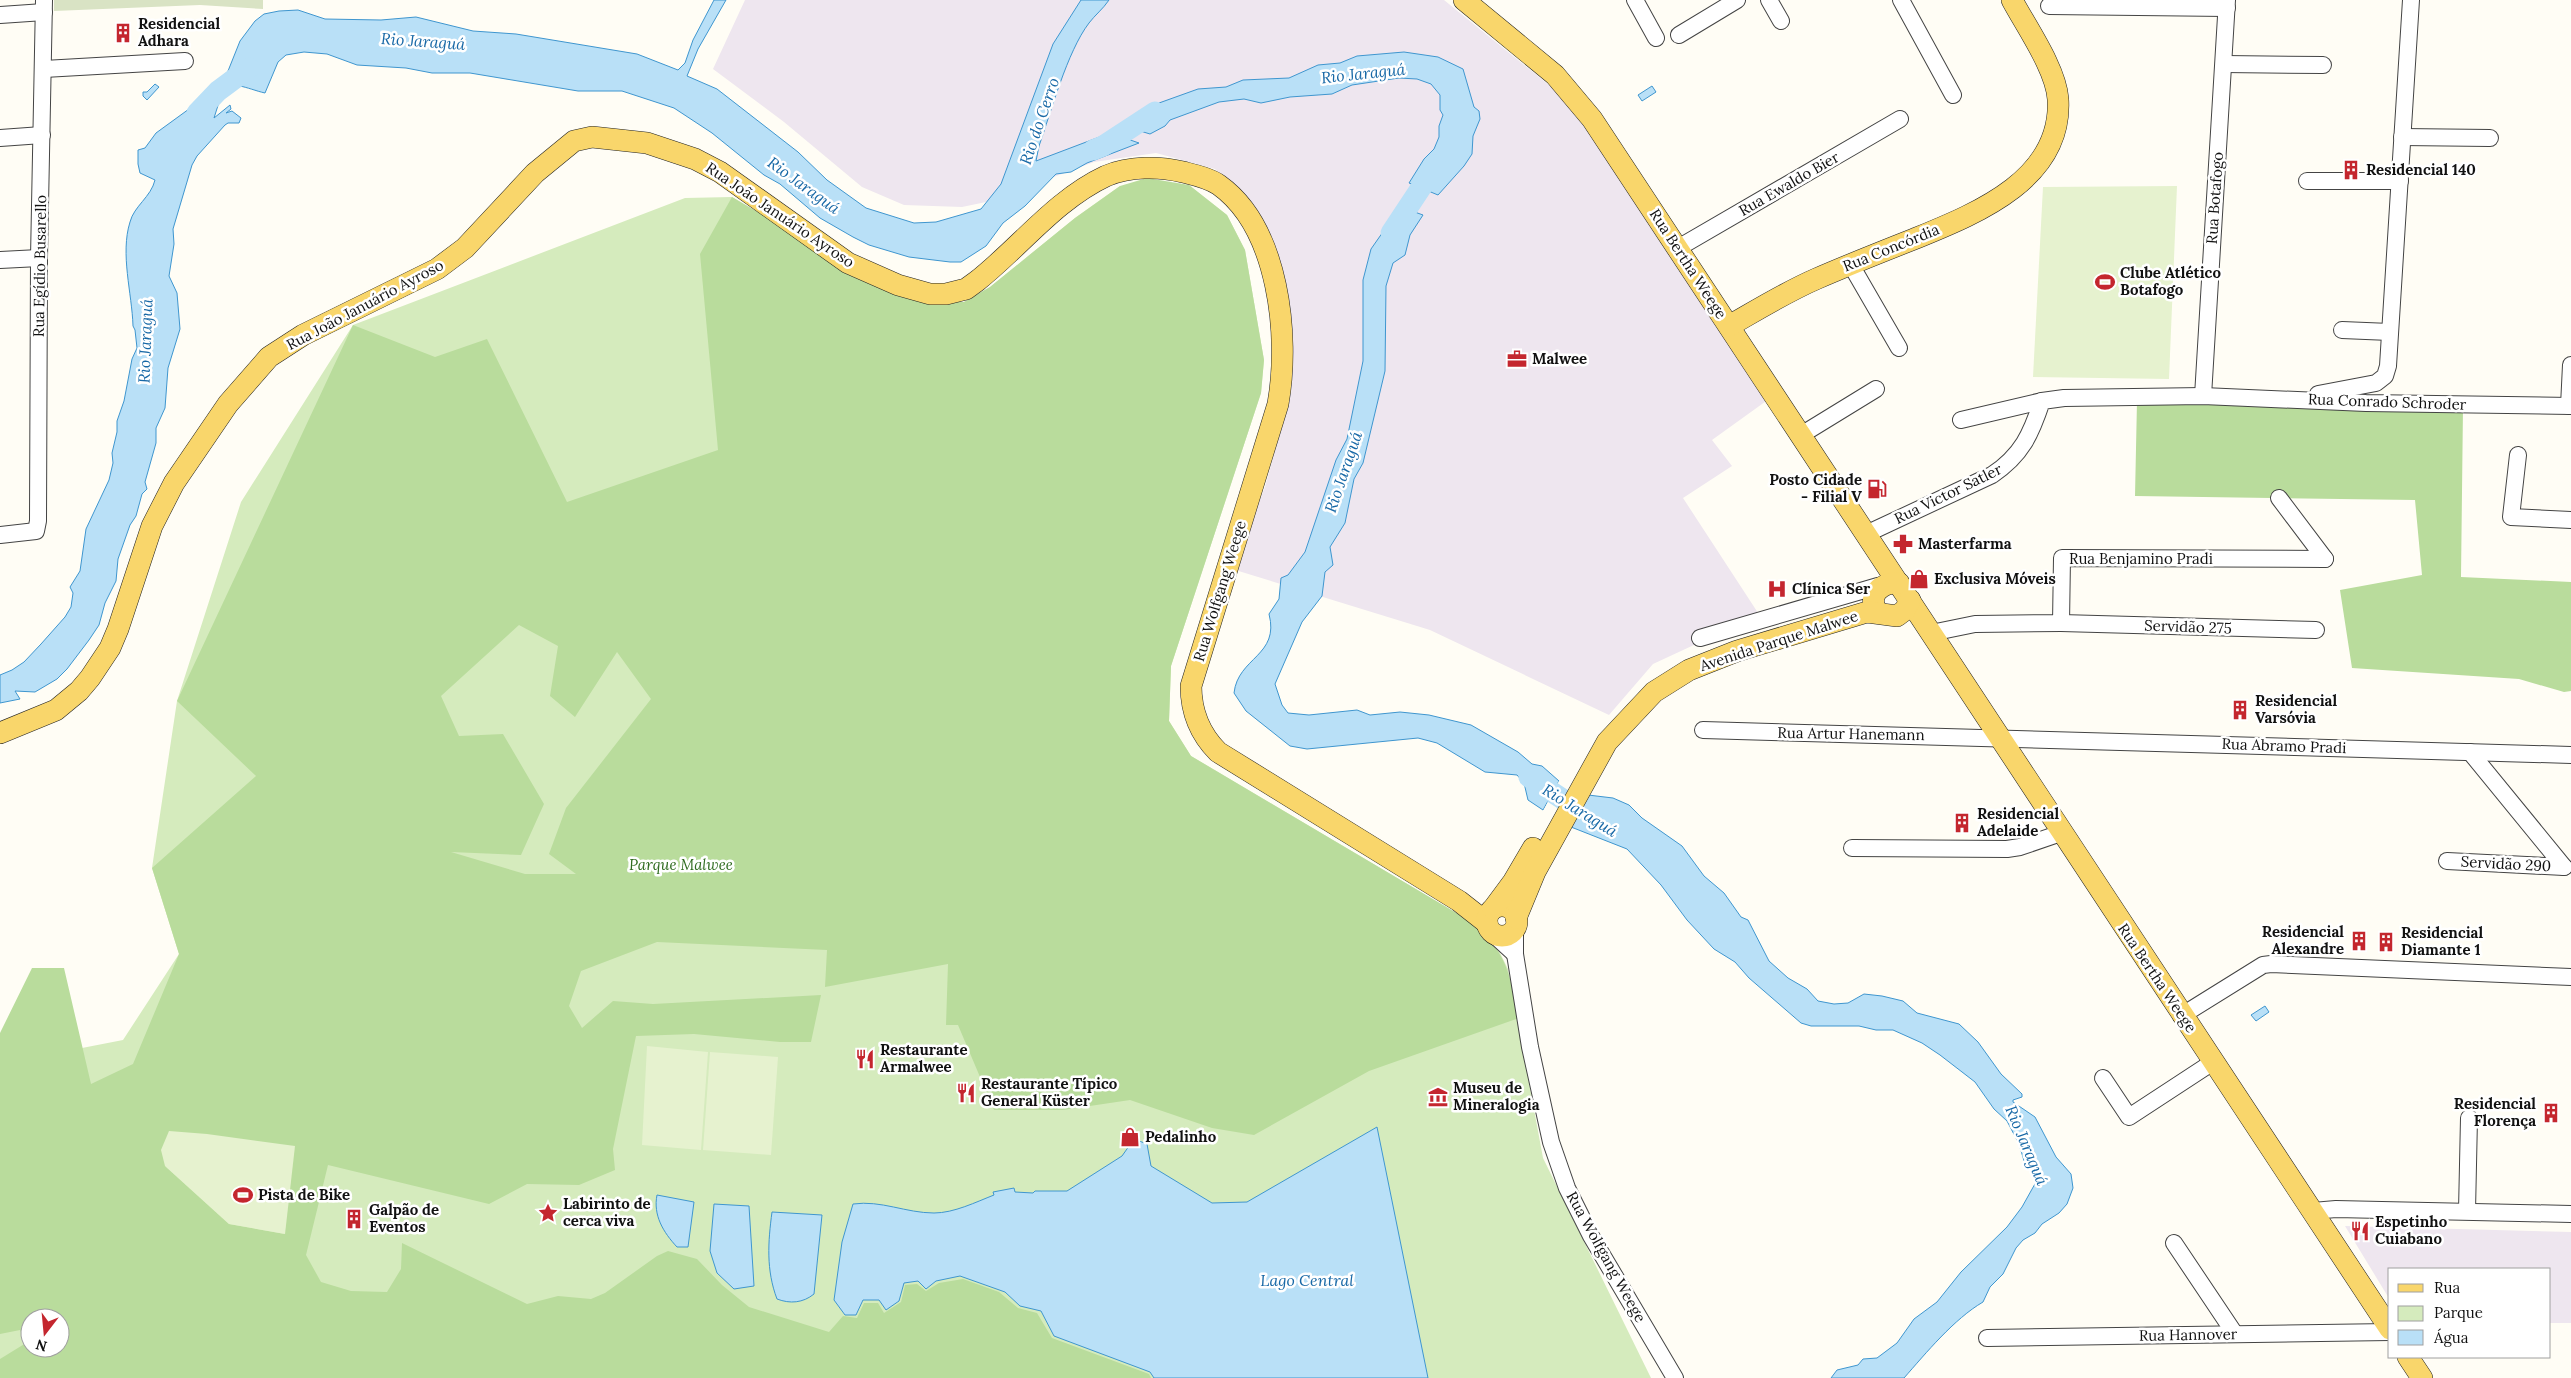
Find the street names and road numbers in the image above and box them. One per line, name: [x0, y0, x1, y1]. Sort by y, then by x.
street label: Rua Ewaldo Bier: [1735, 147, 1843, 220]
street label: Rua Botafogo: [2202, 151, 2227, 245]
street label: Rua João Januário Ayroso: [702, 158, 858, 272]
street label: Rua Egídio Busarello: [29, 194, 50, 337]
street label: Rua Bertha Weege: [1646, 205, 1731, 322]
street label: Rua Concórdia: [1840, 219, 1942, 276]
street label: Rua João Januário Ayroso: [283, 255, 447, 354]
street label: Rua Conrado Schroder: [2307, 389, 2467, 414]
street label: Rua Victor Satler: [1891, 459, 2005, 528]
street label: Rua Wolfgang Weege: [1189, 518, 1250, 664]
street label: Rua Benjamino Pradi: [2069, 549, 2213, 568]
street label: Avenida Parque Malwee: [1696, 606, 1860, 675]
street label: Servidão 275: [2144, 615, 2232, 638]
street label: Rua Artur Hanemann: [1777, 723, 1925, 744]
street label: Rua Abramo Pradi: [2221, 734, 2347, 757]
street label: Servidão 290: [2460, 852, 2552, 875]
street label: Rua Bertha Weege: [2114, 920, 2201, 1036]
street label: Rua Wolfgang Weege: [1563, 1188, 1650, 1325]
street label: Rua Hannover: [2139, 1324, 2238, 1345]

